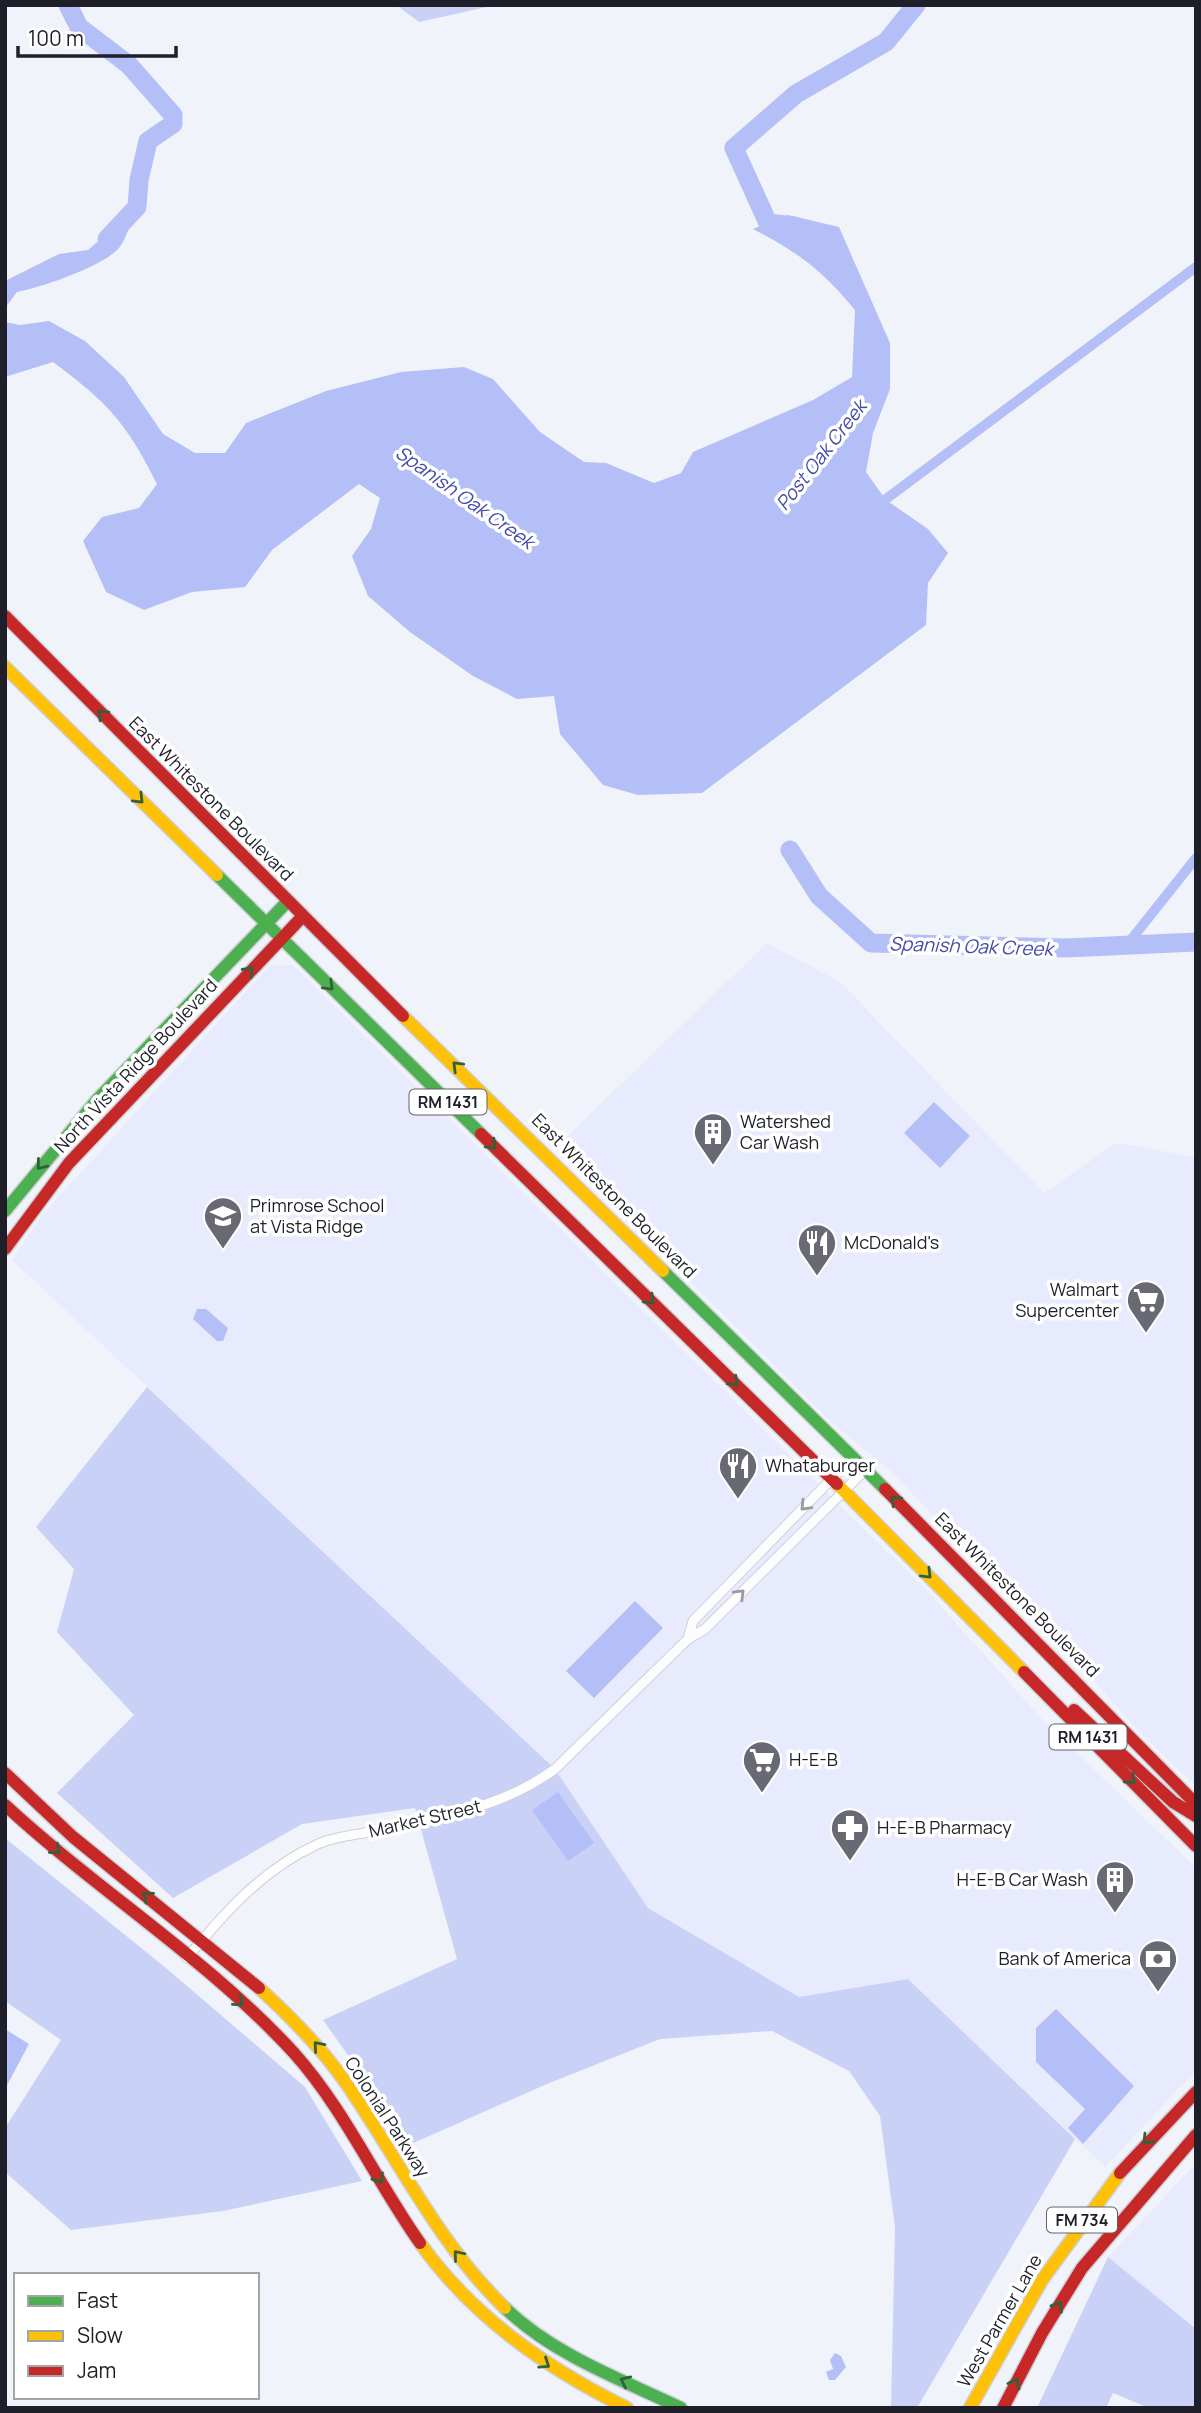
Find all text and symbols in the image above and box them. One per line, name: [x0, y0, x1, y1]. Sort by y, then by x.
scale bar: [18, 14, 175, 58]
text: 100 m: [28, 24, 84, 52]
water label: Post Oak Creek: [770, 392, 874, 516]
water label: Spanish Oak Creek: [390, 439, 542, 556]
one-way arrow: [97, 709, 110, 722]
street label: East Whitestone Boulevard: [124, 711, 299, 886]
one-way arrow: [131, 791, 144, 804]
water label: Spanish Oak Creek: [889, 930, 1056, 962]
one-way arrow: [241, 966, 254, 979]
street label: North Vista Ridge Boulevard: [48, 973, 222, 1157]
one-way arrow: [321, 978, 334, 991]
one-way arrow: [452, 1061, 465, 1074]
road number: RM 1431: [410, 1090, 486, 1114]
street label: East Whitestone Boulevard: [527, 1108, 702, 1283]
place label: Watershed Car Wash: [740, 1109, 831, 1154]
building icon: Watershed Car Wash: [692, 1111, 734, 1166]
one-way arrow: [484, 1137, 497, 1150]
one-way arrow: [37, 1157, 50, 1170]
place label: Primrose School at Vista Ridge: [250, 1193, 385, 1238]
school or university icon: Primrose School at Vista Ridge: [202, 1195, 244, 1250]
restaurant icon: McDonald's: [796, 1222, 838, 1277]
place label: McDonald's: [844, 1230, 939, 1254]
place label: Walmart Supercenter: [1015, 1277, 1120, 1322]
supermarket icon: Walmart Supercenter: [1125, 1279, 1167, 1334]
one-way arrow: [642, 1292, 655, 1305]
one-way arrow: [725, 1374, 738, 1387]
restaurant icon: Whataburger: [717, 1445, 759, 1500]
place label: Whataburger: [765, 1453, 875, 1477]
one-way arrow: [891, 1495, 904, 1508]
one-way arrow: [800, 1498, 813, 1511]
street label: East Whitestone Boulevard: [930, 1507, 1105, 1682]
one-way arrow: [919, 1566, 931, 1578]
one-way arrow: [731, 1590, 744, 1603]
road number: RM 1431: [1050, 1724, 1126, 1750]
supermarket icon: H-E-B: [741, 1739, 783, 1794]
place label: H-E-B: [789, 1747, 838, 1771]
one-way arrow: [1122, 1772, 1135, 1785]
street label: Market Street: [366, 1793, 483, 1843]
pharmacy icon: H-E-B Pharmacy: [829, 1807, 871, 1862]
place label: H-E-B Pharmacy: [877, 1815, 1012, 1839]
one-way arrow: [48, 1842, 61, 1854]
building icon: H-E-B Car Wash: [1094, 1859, 1136, 1914]
place label: H-E-B Car Wash: [957, 1867, 1088, 1891]
one-way arrow: [143, 1892, 156, 1904]
bank icon: Bank of America: [1137, 1938, 1179, 1993]
place label: Bank of America: [998, 1946, 1131, 1970]
one-way arrow: [231, 1994, 244, 2006]
one-way arrow: [314, 2041, 326, 2054]
street label: Colonial Parkway: [340, 2052, 436, 2182]
one-way arrow: [1143, 2132, 1156, 2145]
one-way arrow: [371, 2171, 384, 2184]
road number: FM 734: [1047, 2208, 1117, 2232]
one-way arrow: [454, 2250, 466, 2263]
street label: West Parmer Lane: [951, 2250, 1047, 2391]
legend: [14, 2273, 259, 2399]
text: Fast: [77, 2286, 118, 2314]
one-way arrow: [1050, 2301, 1063, 2314]
text: Slow: [77, 2321, 123, 2349]
text: Jam: [77, 2356, 116, 2384]
one-way arrow: [537, 2356, 550, 2368]
one-way arrow: [620, 2376, 632, 2390]
one-way arrow: [1007, 2378, 1021, 2390]

